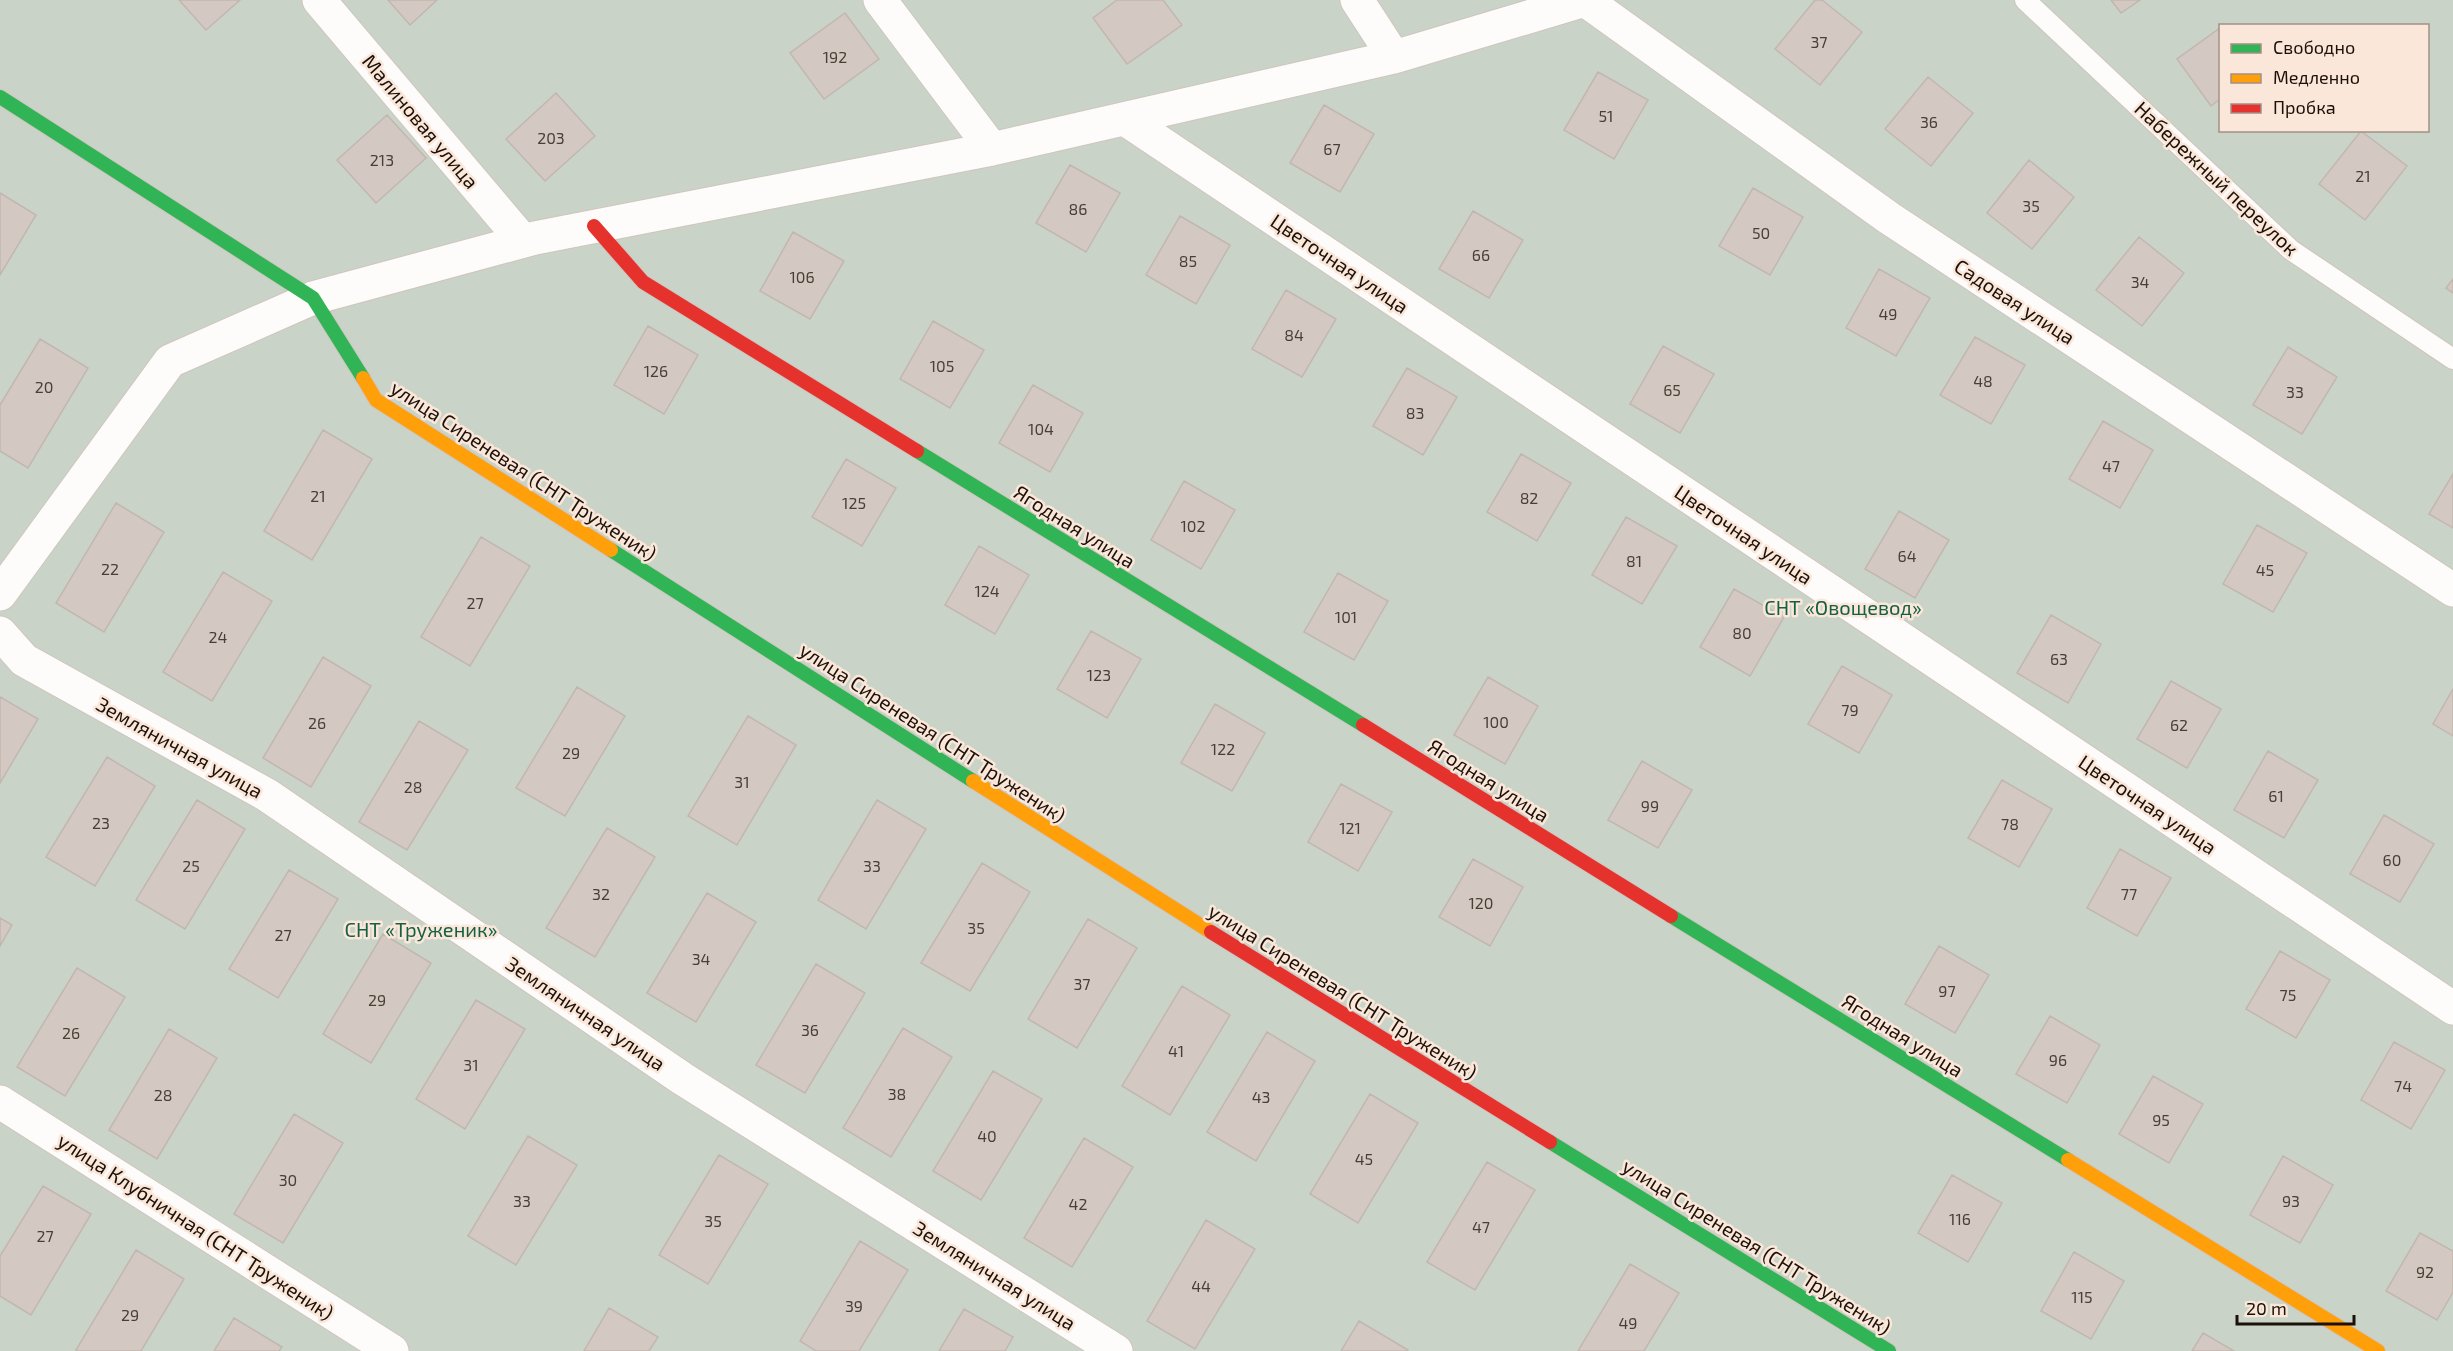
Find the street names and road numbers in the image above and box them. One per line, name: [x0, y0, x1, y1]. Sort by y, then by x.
street label: Малиновая улица: [357, 49, 484, 194]
street label: Набережный переулок: [2129, 96, 2304, 261]
street label: Цветочная улица: [1266, 208, 1413, 319]
street label: Садовая улица: [1950, 253, 2080, 350]
street label: улица Сиреневая (СНТ Труженик): [386, 375, 661, 566]
street label: Ягодная улица: [1010, 479, 1140, 574]
street label: Цветочная улица: [1670, 479, 1817, 590]
street label: улица Сиреневая (СНТ Труженик): [795, 637, 1070, 828]
street label: Земляничная улица: [92, 691, 267, 804]
street label: Ягодная улица: [1424, 733, 1554, 828]
street label: Цветочная улица: [2074, 749, 2221, 860]
street label: улица Сиреневая (СНТ Труженик): [1204, 898, 1482, 1085]
street label: Земляничная улица: [501, 951, 670, 1076]
street label: Ягодная улица: [1838, 988, 1968, 1083]
street label: улица Клубничная (СНТ Труженик): [53, 1128, 338, 1325]
street label: улица Сиреневая (СНТ Труженик): [1618, 1153, 1896, 1340]
street label: Земляничная улица: [909, 1215, 1081, 1336]

